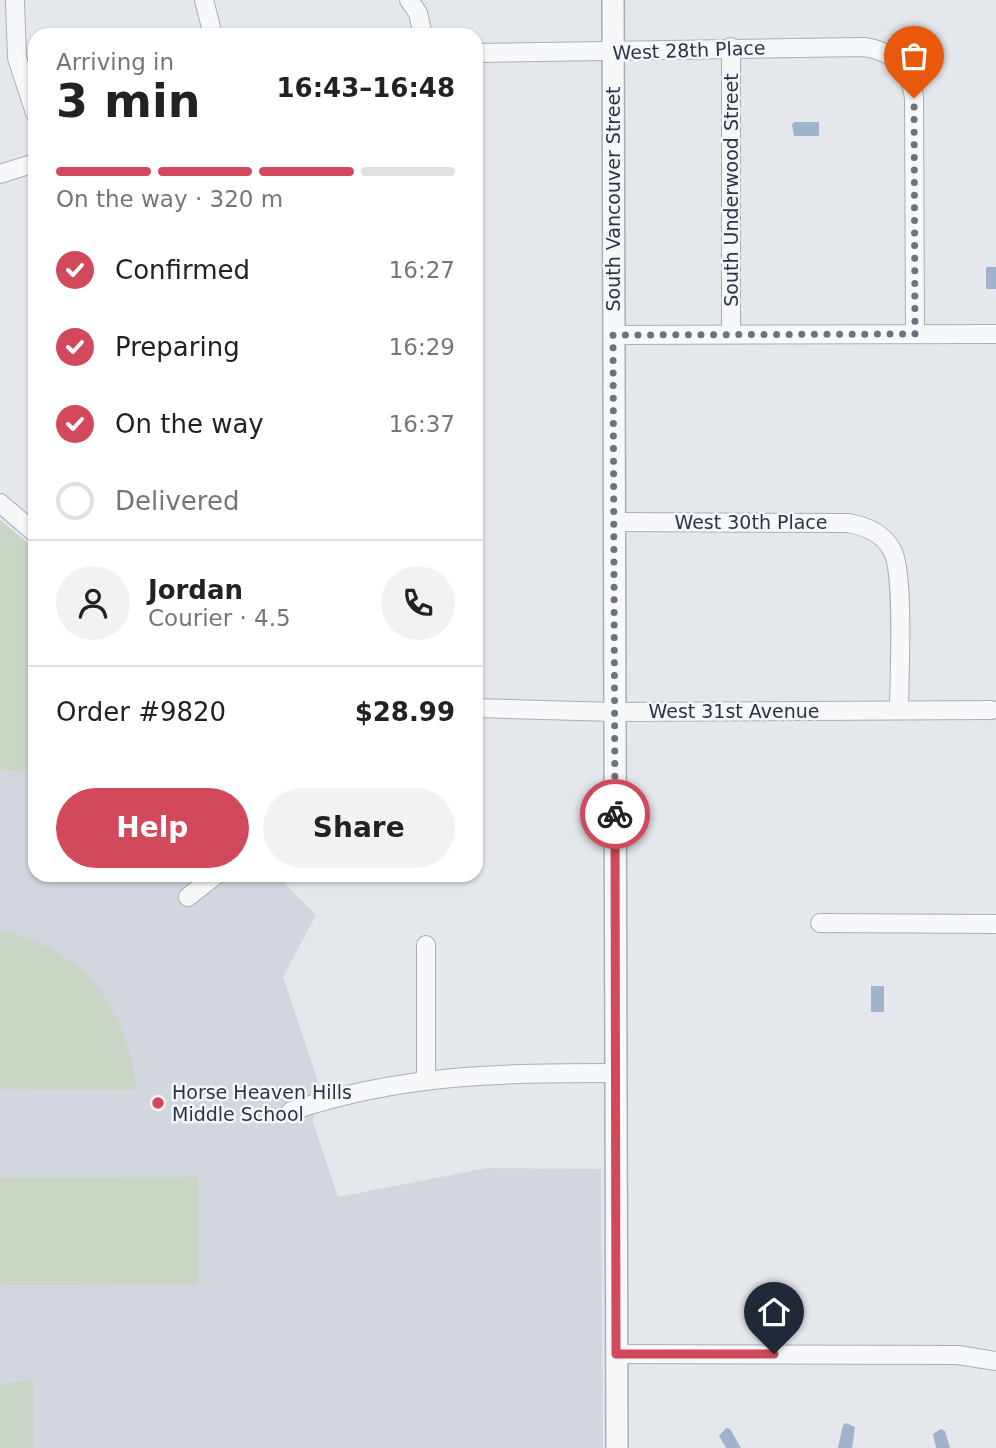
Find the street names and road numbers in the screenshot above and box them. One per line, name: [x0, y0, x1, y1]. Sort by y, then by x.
street label: West 28th Place: [612, 36, 766, 64]
street label: South Underwood Street: [720, 73, 742, 307]
street label: South Vancouver Street: [602, 86, 624, 312]
street label: West 30th Place: [675, 511, 827, 533]
street label: West 31st Avenue: [649, 700, 819, 722]

